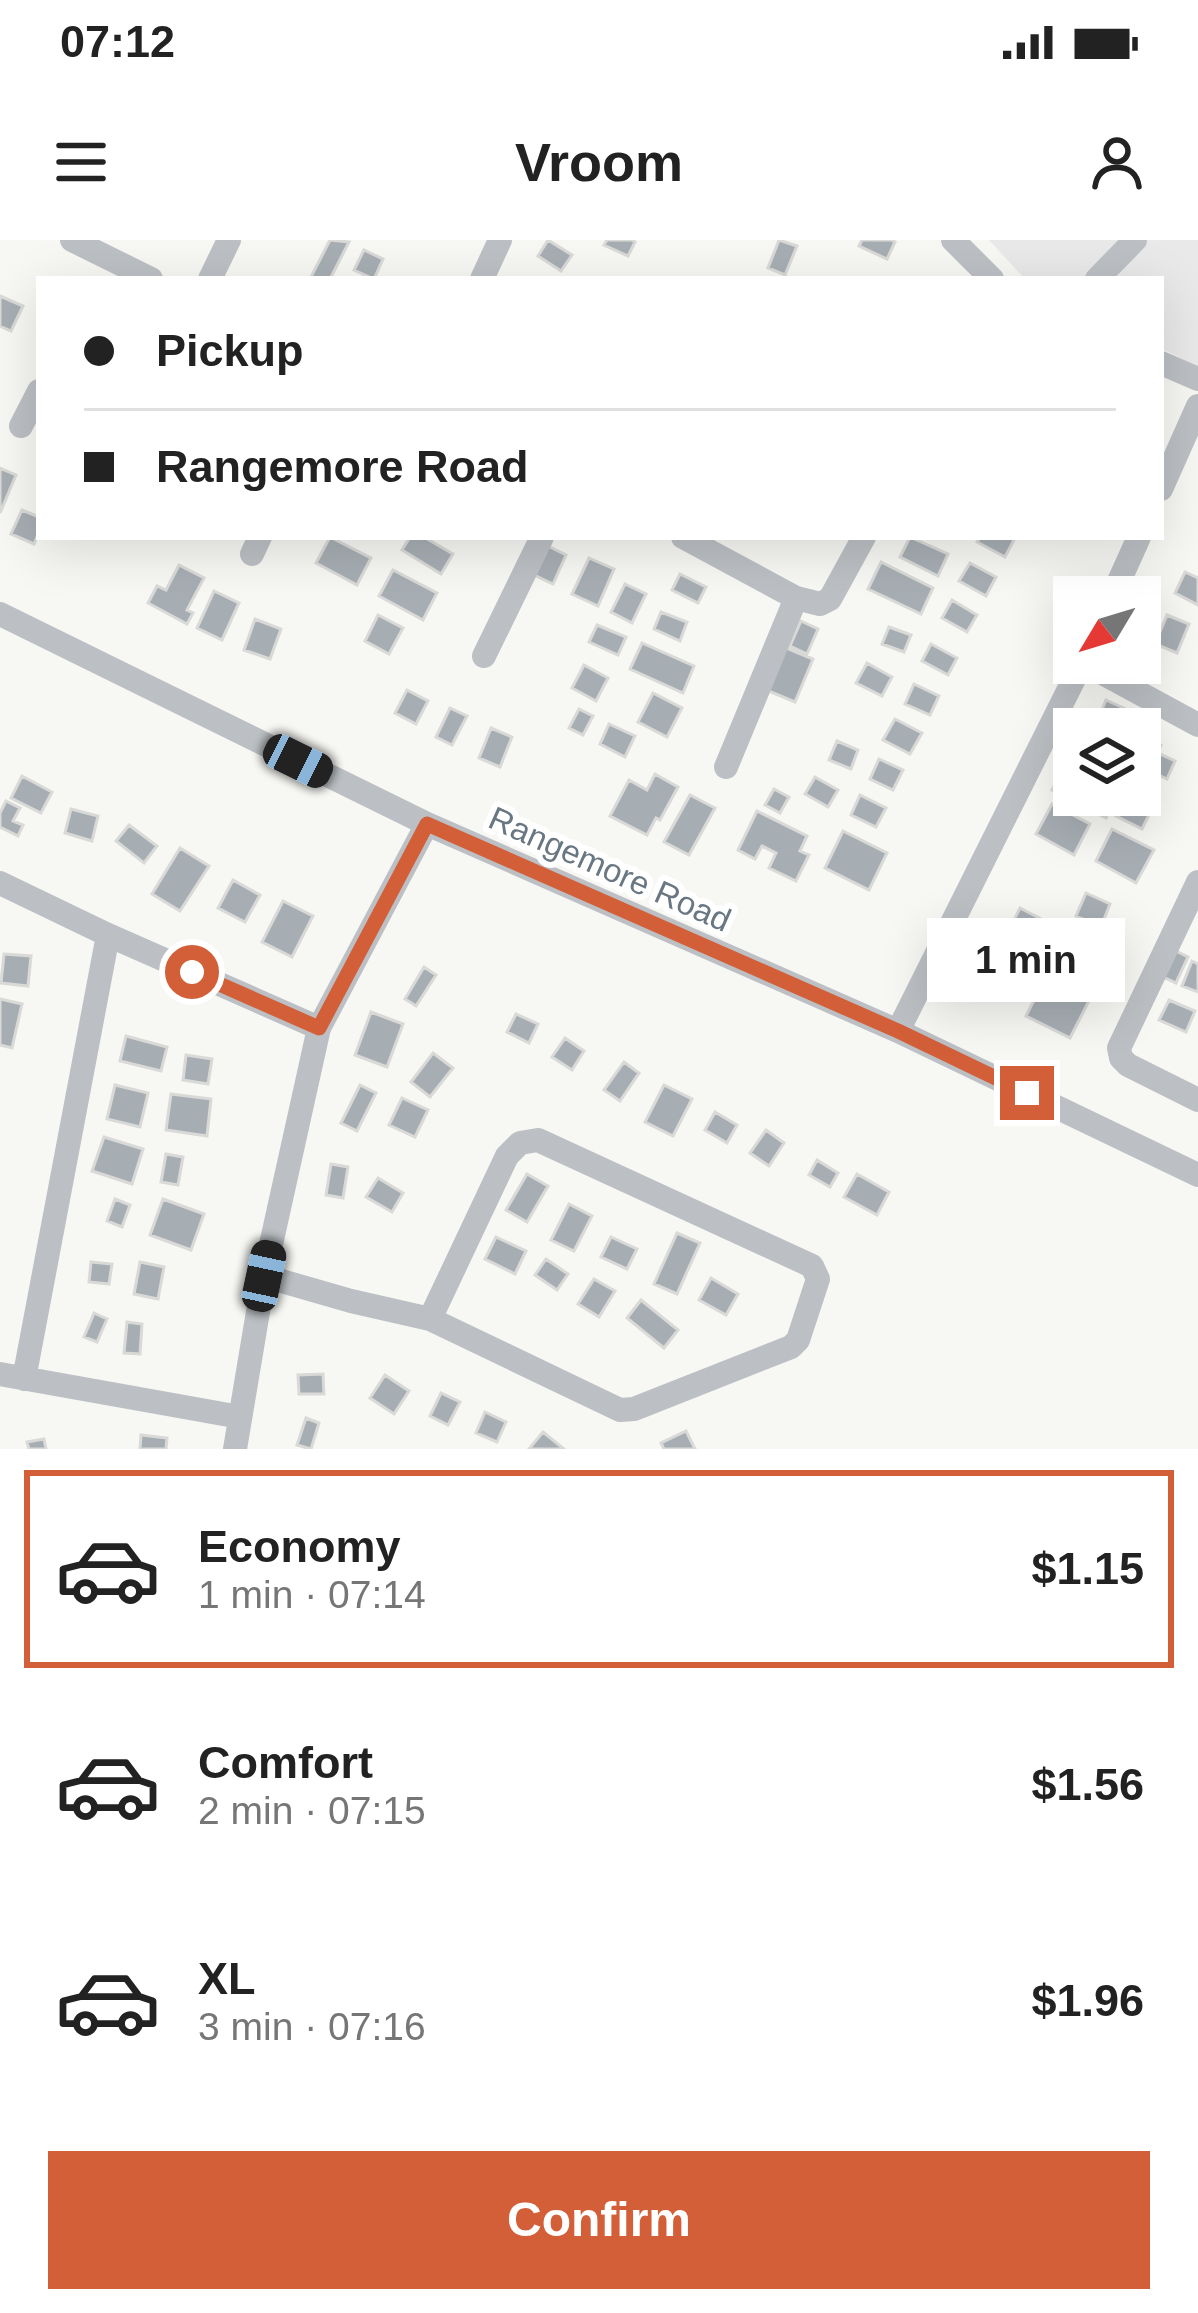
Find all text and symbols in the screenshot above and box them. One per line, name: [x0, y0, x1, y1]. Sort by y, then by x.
text: 07:12: [60, 16, 175, 67]
icon: menu: [48, 129, 114, 195]
icon: person: [1084, 129, 1150, 195]
text: Vroom: [515, 132, 683, 192]
text: Pickup: [156, 325, 304, 376]
text: Rangemore Road: [156, 441, 529, 492]
north arrow: [1053, 576, 1161, 684]
map controls: [1053, 576, 1161, 816]
button: layers: [1053, 708, 1161, 816]
car: [258, 729, 338, 793]
street label: Rangemore Road: [483, 799, 737, 939]
callout: 1 min: [928, 919, 1126, 1003]
text: 1 min: [975, 938, 1077, 981]
route start: [165, 945, 219, 999]
route end: [1000, 1066, 1054, 1120]
car: [239, 1237, 289, 1315]
icon: car: [54, 1515, 162, 1623]
text: Economy: [198, 1521, 401, 1572]
text: $1.15: [1031, 1543, 1144, 1594]
text: 1 min · 07:14: [198, 1573, 426, 1616]
icon: car: [54, 1731, 162, 1839]
text: Comfort: [198, 1737, 373, 1788]
text: $1.56: [1031, 1759, 1144, 1810]
text: 2 min · 07:15: [198, 1789, 426, 1832]
icon: car: [54, 1947, 162, 2055]
text: XL: [198, 1953, 256, 2004]
text: $1.96: [1031, 1975, 1144, 2026]
text: 3 min · 07:16: [198, 2005, 426, 2048]
button: Confirm: [48, 2151, 1150, 2289]

